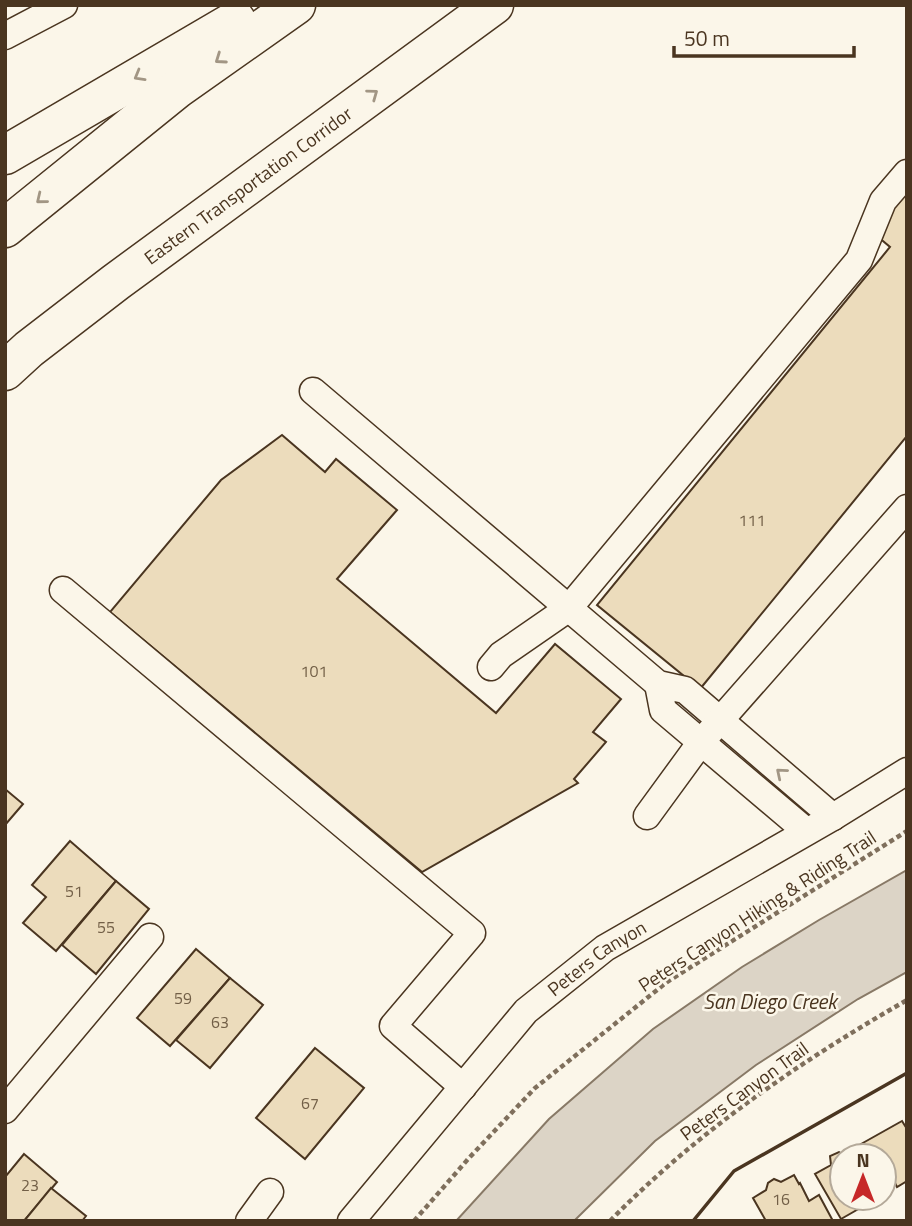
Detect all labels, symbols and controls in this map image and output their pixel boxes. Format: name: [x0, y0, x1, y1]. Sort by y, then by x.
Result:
scale bar: [674, 14, 854, 58]
text: 50 m: [684, 22, 730, 54]
one-way arrow: [215, 51, 228, 63]
one-way arrow: [134, 68, 147, 81]
one-way arrow: [365, 89, 378, 102]
street label: Eastern Transportation Corridor: [137, 98, 358, 271]
one-way arrow: [37, 191, 50, 203]
house number: 111: [739, 508, 765, 532]
house number: 101: [301, 659, 327, 683]
one-way arrow: [776, 768, 788, 781]
street label: Peters Canyon Hiking & Riding Trail: [632, 822, 882, 999]
house number: 51: [65, 879, 83, 903]
street label: Peters Canyon: [541, 912, 651, 1003]
house number: 55: [97, 915, 115, 939]
water label: San Diego Creek: [703, 985, 839, 1017]
house number: 59: [174, 986, 192, 1010]
house number: 63: [211, 1010, 229, 1034]
street label: Peters Canyon Trail: [673, 1034, 814, 1147]
house number: 67: [301, 1091, 319, 1115]
north arrow: [828, 1142, 898, 1212]
text: N: [856, 1145, 870, 1174]
house number: 23: [21, 1173, 39, 1197]
house number: 16: [772, 1187, 790, 1211]

